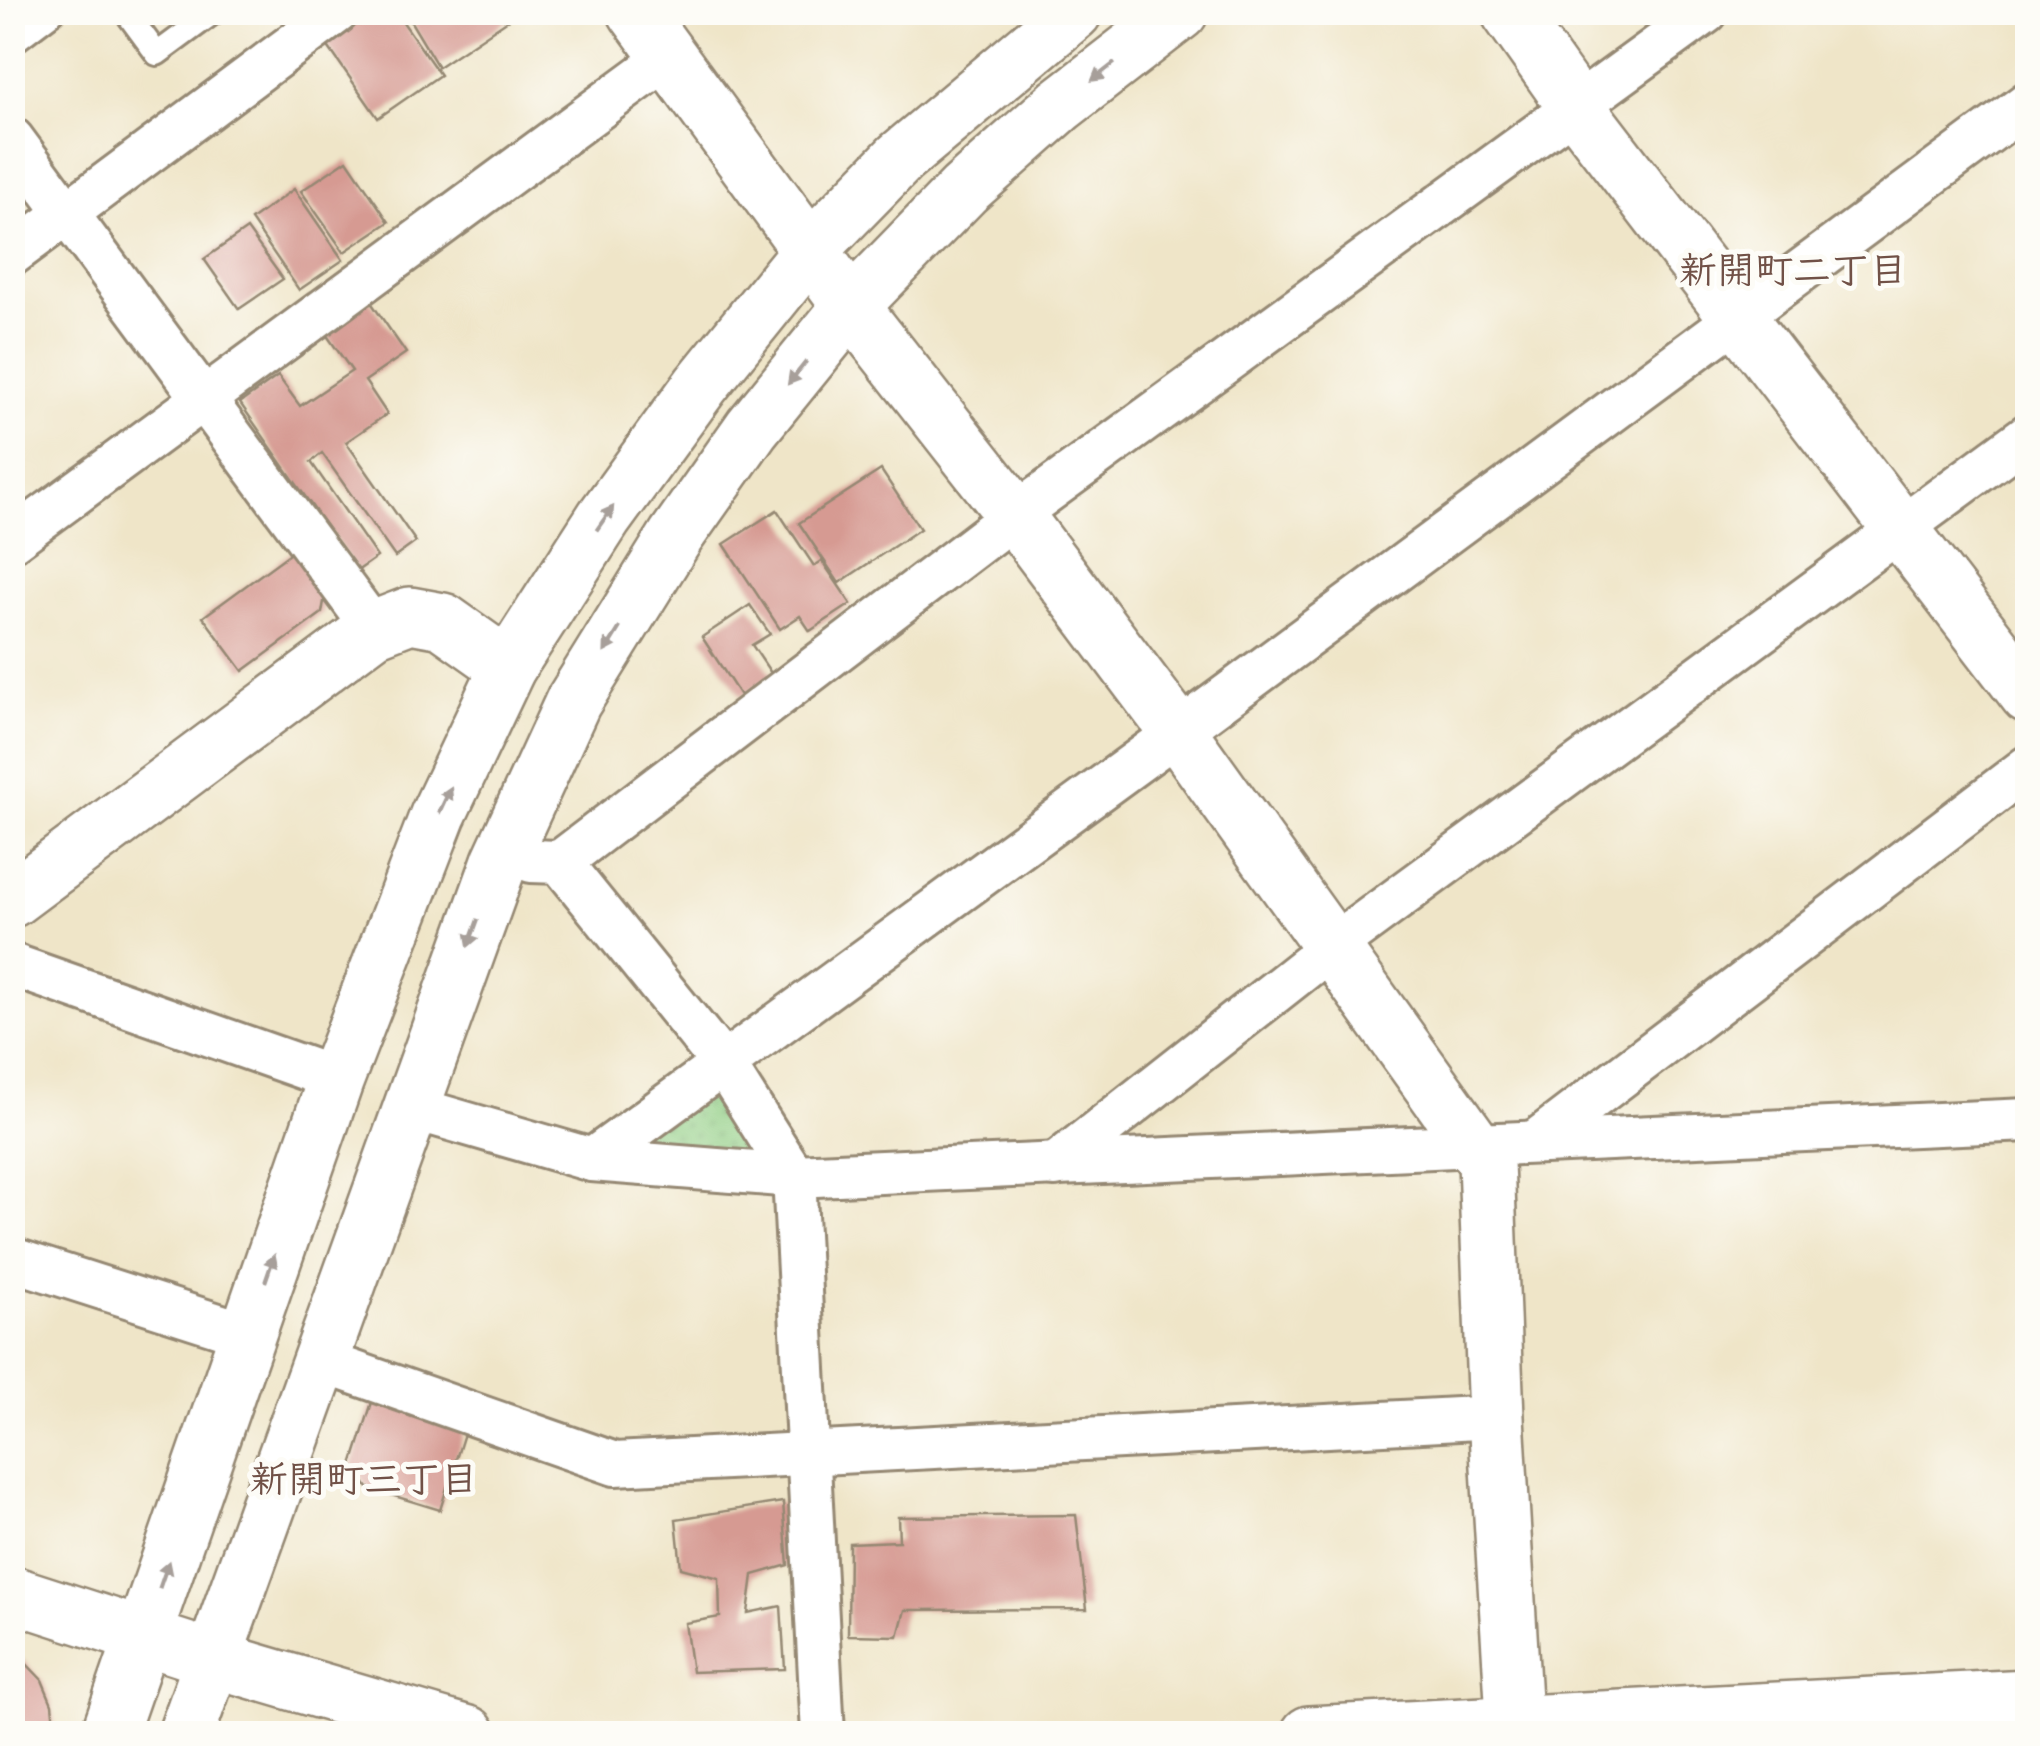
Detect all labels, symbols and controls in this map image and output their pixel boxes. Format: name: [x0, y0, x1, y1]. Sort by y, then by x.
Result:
one-way arrow: [1090, 61, 1115, 82]
district label: 新開町二丁目: [1679, 246, 1907, 298]
one-way arrow: [787, 360, 808, 385]
one-way arrow: [595, 504, 614, 531]
one-way arrow: [604, 626, 621, 654]
one-way arrow: [437, 785, 454, 814]
one-way arrow: [465, 918, 480, 948]
one-way arrow: [263, 1252, 278, 1282]
district label: 新開町三丁目: [250, 1455, 478, 1507]
one-way arrow: [157, 1560, 172, 1590]

